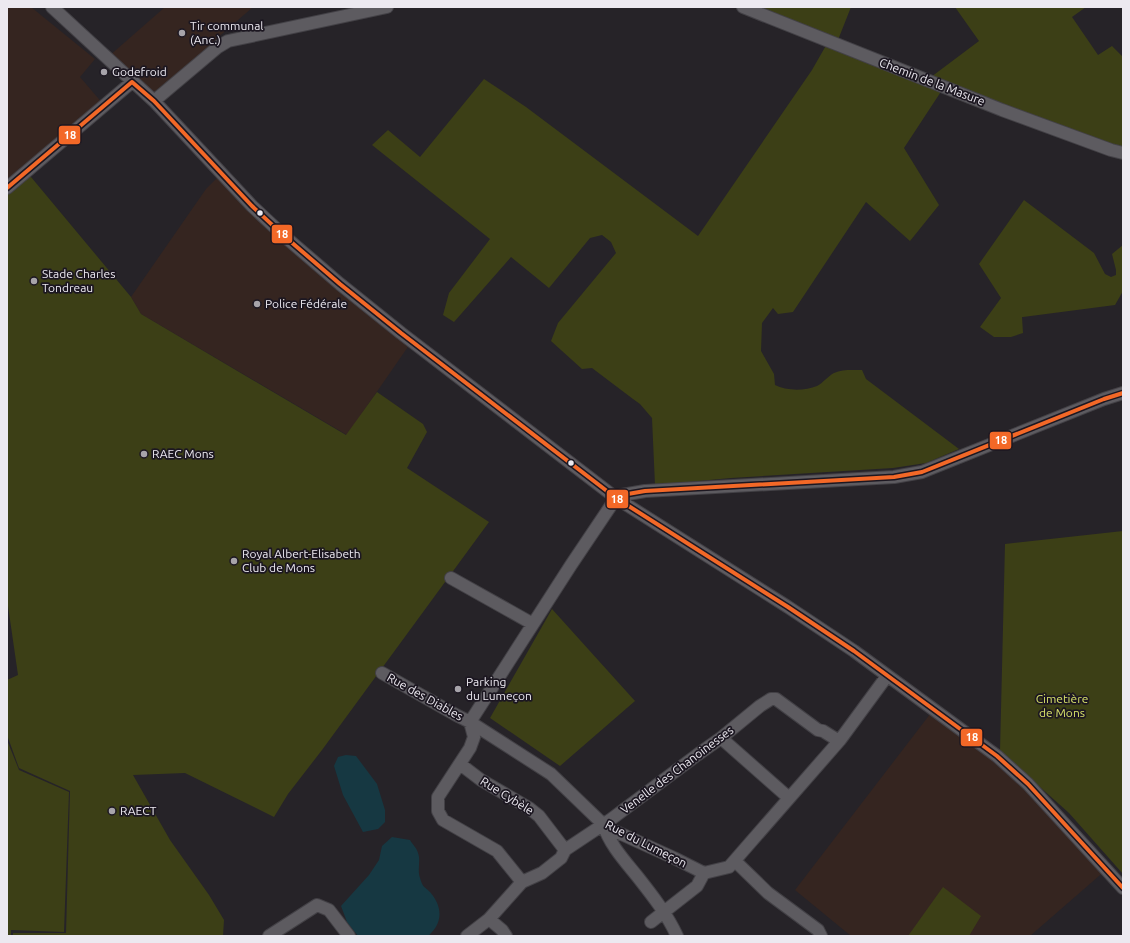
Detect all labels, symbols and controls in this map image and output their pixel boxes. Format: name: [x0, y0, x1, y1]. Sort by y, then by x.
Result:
place label: Tir communal (Anc.): [190, 19, 263, 47]
marker: Tir communal (Anc.): [177, 28, 187, 38]
street label: Chemin de la Masure: [878, 55, 987, 108]
place label: Godefroid: [112, 65, 167, 78]
marker: Godefroid: [99, 67, 109, 77]
line badge: 18: [58, 125, 81, 145]
text: 18: [64, 129, 76, 141]
unlabelled marker: [255, 208, 265, 218]
line badge: 18: [271, 224, 293, 244]
text: 18: [276, 228, 288, 240]
place label: Stade Charles Tondreau: [42, 267, 115, 294]
marker: Stade Charles Tondreau: [29, 276, 39, 286]
place label: Police Fédérale: [265, 297, 347, 310]
marker: Police Fédérale: [252, 299, 262, 309]
line badge: 18: [989, 431, 1012, 450]
text: 18: [995, 434, 1007, 446]
place label: RAEC Mons: [152, 447, 214, 460]
marker: RAEC Mons: [139, 449, 149, 459]
unlabelled marker: [566, 458, 576, 468]
line badge: 18: [606, 489, 629, 509]
text: 18: [611, 493, 623, 505]
place label: Royal Albert-Elisabeth Club de Mons: [242, 547, 361, 574]
marker: Royal Albert-Elisabeth Club de Mons: [229, 556, 239, 566]
street label: Rue des Diables: [385, 670, 466, 723]
place label: Parking du Lumeçon: [466, 675, 532, 702]
marker: Parking du Lumeçon: [453, 684, 463, 694]
park label: Cimetière de Mons: [1036, 692, 1088, 719]
street label: Venelle des Chanoinesses: [618, 723, 735, 816]
line badge: 18: [960, 728, 983, 747]
text: 18: [966, 731, 978, 743]
street label: Rue Cybèle: [478, 774, 536, 817]
place label: RAECT: [120, 804, 157, 817]
marker: RAECT: [107, 806, 117, 816]
street label: Rue du Lumeçon: [603, 817, 689, 870]

